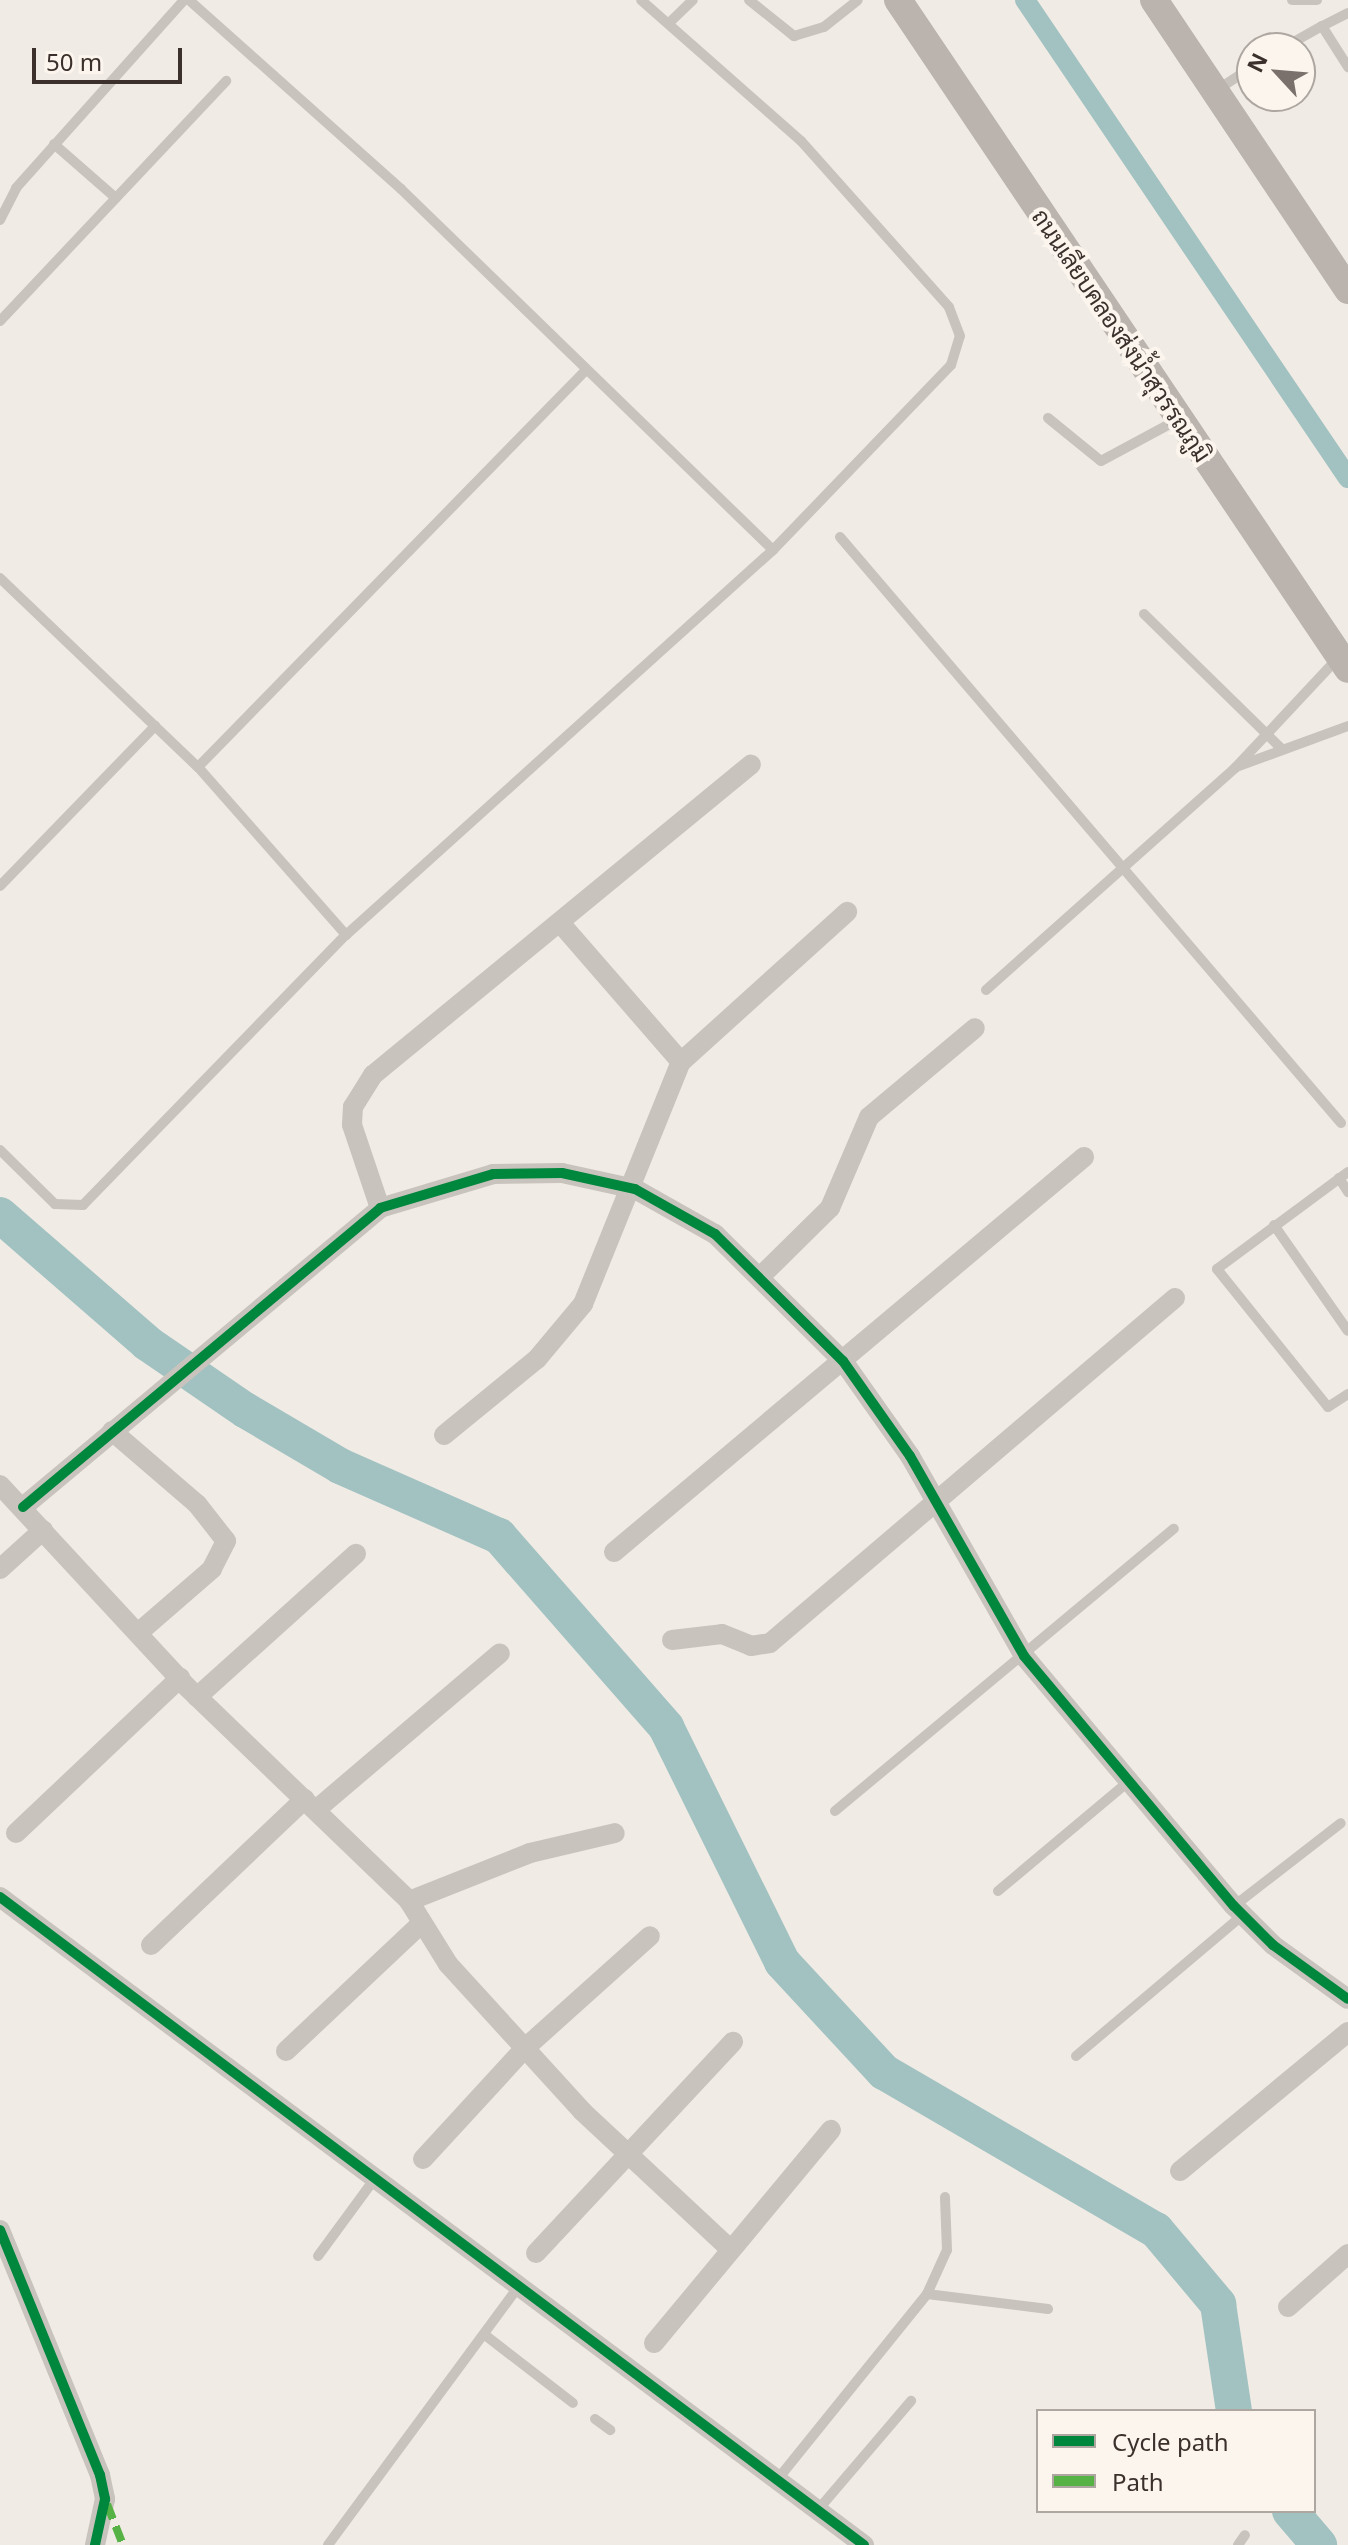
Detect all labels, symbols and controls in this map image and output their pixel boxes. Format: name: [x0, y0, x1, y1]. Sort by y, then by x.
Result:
scale bar: [36, 32, 186, 82]
north arrow: [1236, 32, 1316, 112]
text: 50 m: [46, 45, 102, 78]
text: N: [1239, 48, 1274, 77]
street label: ถนนเลียบคลองส่งน้ำสุวรรณภูมิ: [1026, 203, 1218, 467]
legend: [1036, 2409, 1316, 2513]
text: Cycle path: [1112, 2425, 1229, 2458]
text: Path: [1112, 2465, 1163, 2498]

